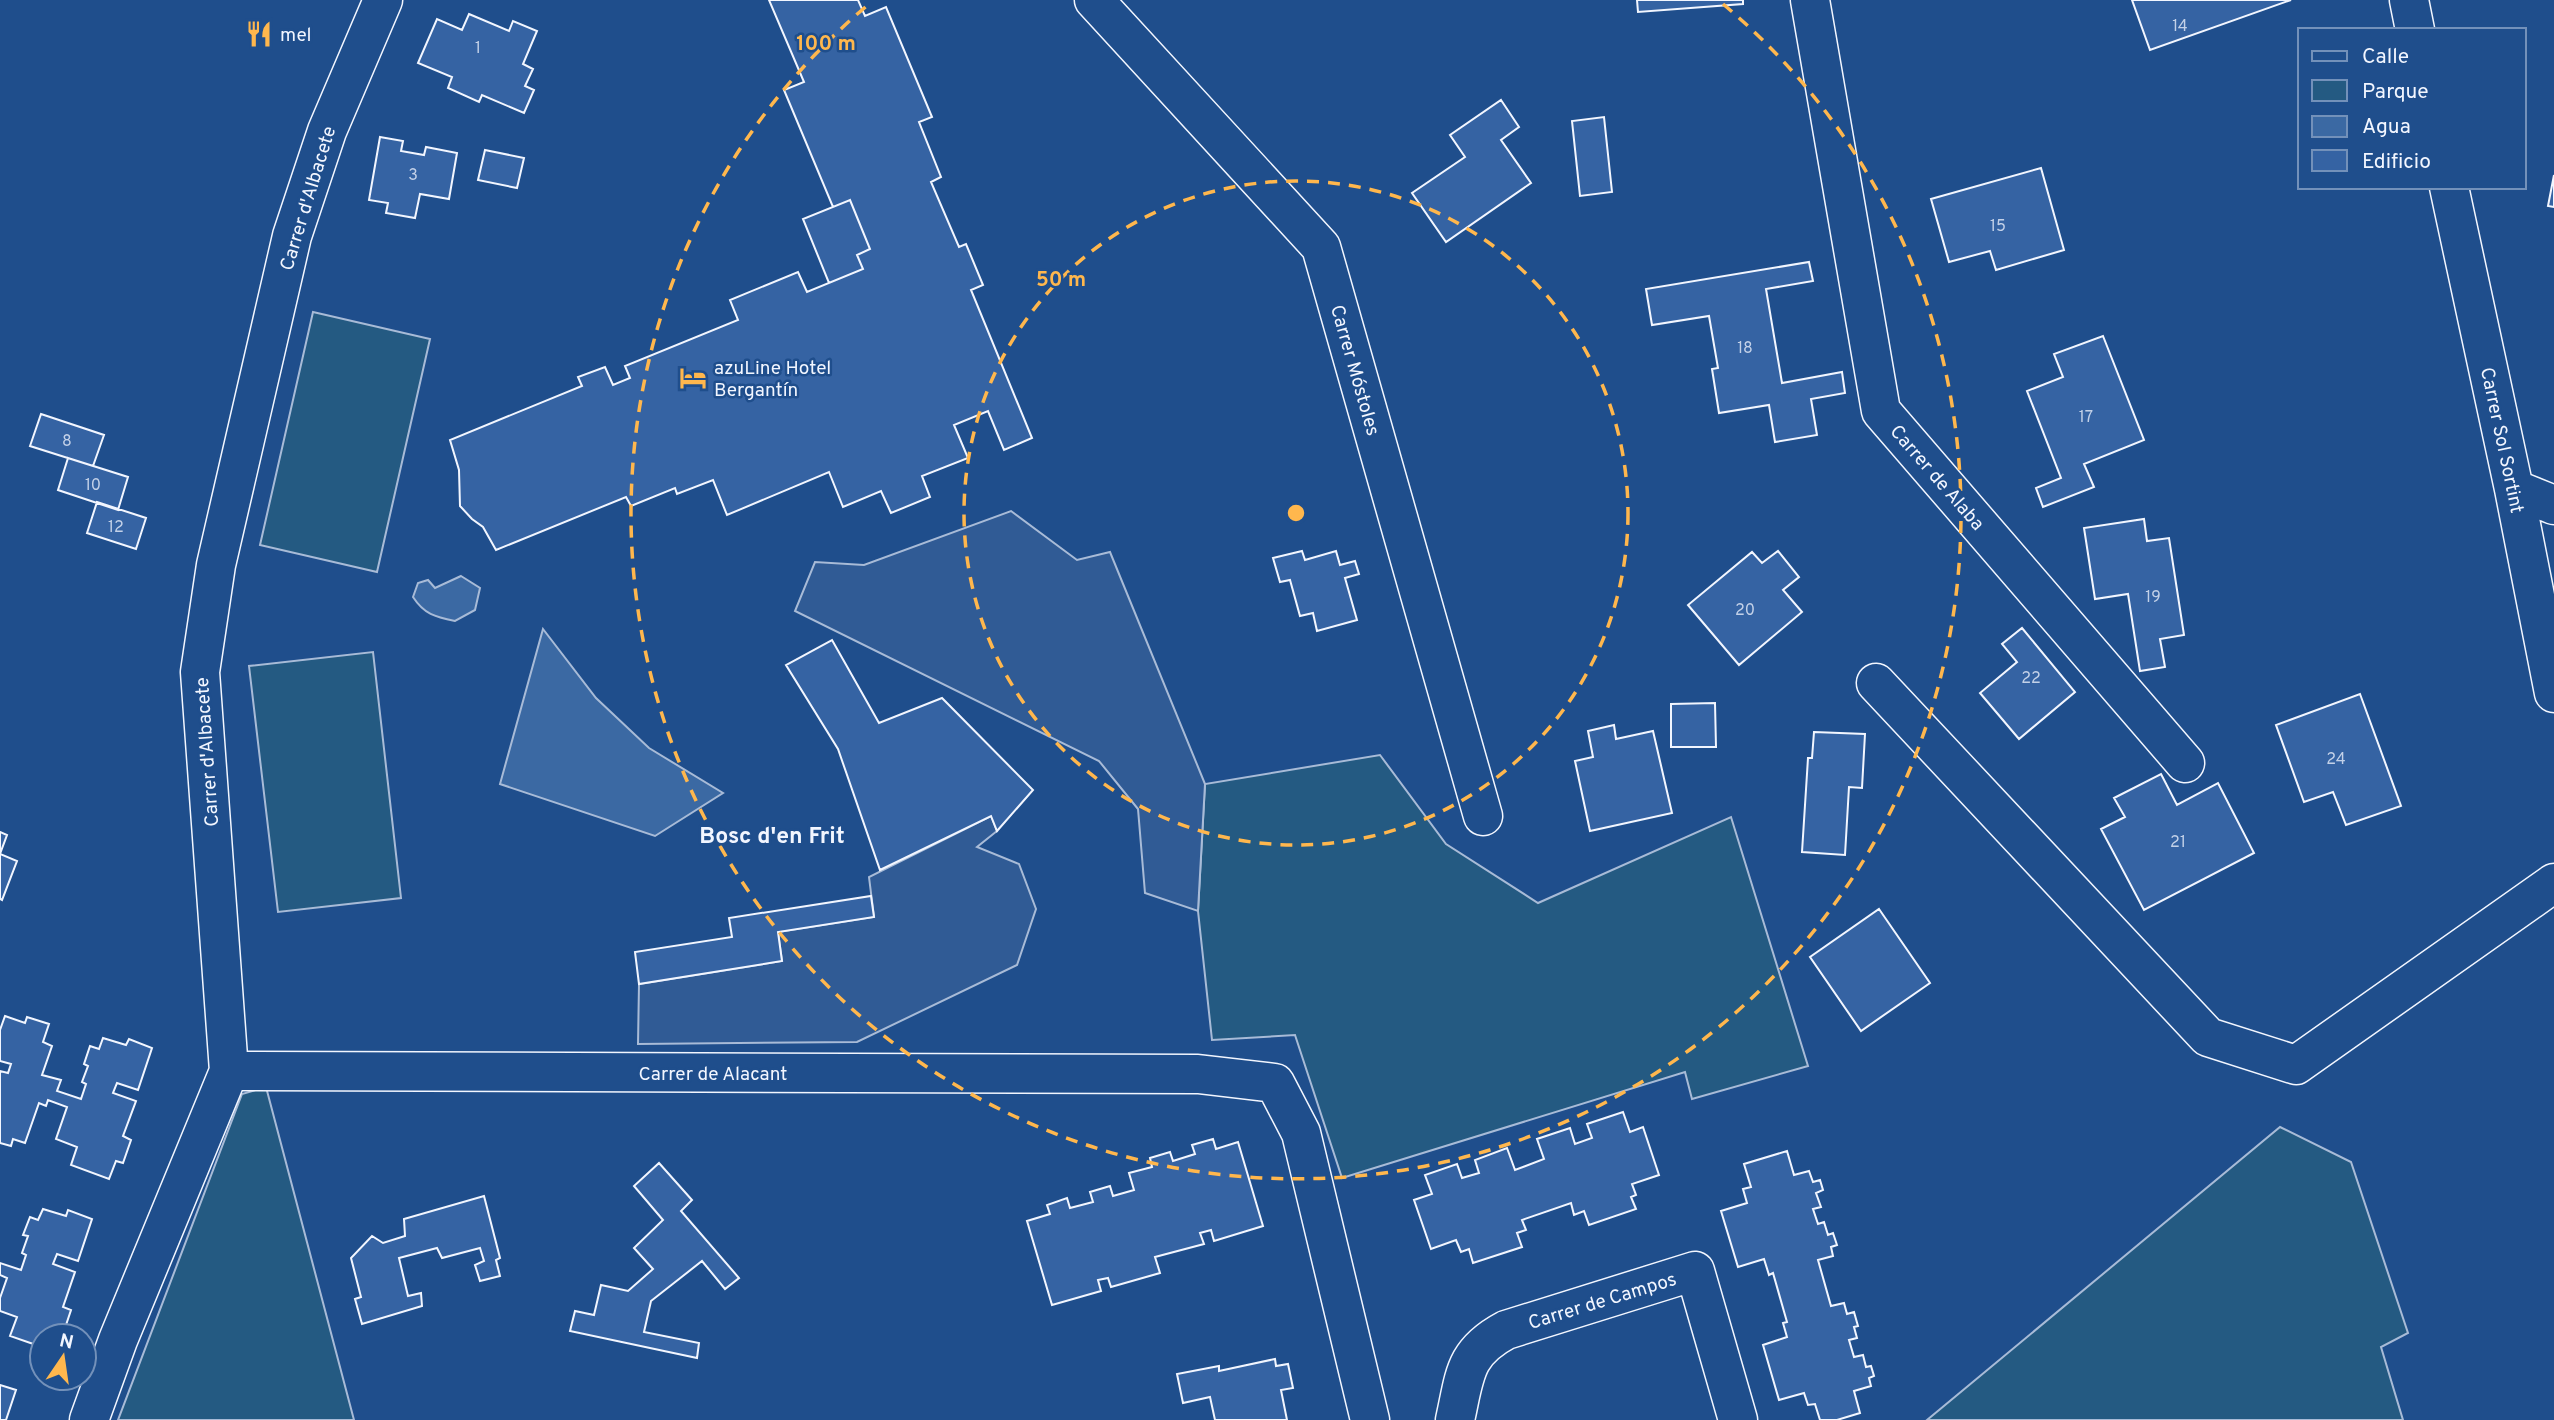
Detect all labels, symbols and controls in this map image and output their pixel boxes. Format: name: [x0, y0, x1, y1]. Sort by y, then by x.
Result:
house number: 14: [2172, 17, 2188, 37]
restaurant icon: mel: [244, 19, 274, 49]
place label: mel: [280, 24, 312, 48]
legend: [2298, 28, 2526, 189]
text: 100 m: [796, 31, 856, 58]
house number: 1: [475, 39, 481, 59]
text: Calle: [2362, 44, 2409, 71]
text: Parque: [2362, 79, 2429, 106]
text: Agua: [2362, 114, 2411, 141]
street label: Carrer d'Albacete: [276, 123, 342, 274]
text: Edificio: [2362, 149, 2431, 176]
house number: 3: [408, 166, 418, 186]
house number: 15: [1990, 217, 2006, 237]
text: 50 m: [1036, 267, 1086, 294]
street label: Carrer Móstoles: [1324, 302, 1384, 439]
house number: 18: [1737, 339, 1753, 359]
place label: azuLine Hotel Bergantín: [714, 357, 831, 403]
hotel icon: azuLine Hotel Bergantín: [678, 363, 708, 393]
street label: Carrer Sol Sortint: [2474, 365, 2528, 516]
house number: 17: [2079, 408, 2093, 428]
street label: Carrer de Alaba: [1884, 420, 1989, 536]
house number: 8: [62, 432, 72, 452]
house number: 10: [85, 476, 101, 496]
centre of rings: [1284, 501, 1308, 525]
house number: 12: [108, 518, 124, 538]
house number: 19: [2145, 588, 2161, 608]
house number: 20: [1735, 601, 1755, 621]
house number: 22: [2021, 669, 2041, 689]
street label: Carrer d'Albacete: [191, 676, 225, 827]
house number: 24: [2326, 750, 2346, 770]
district label: Bosc d'en Frit: [699, 823, 845, 852]
house number: 21: [2170, 833, 2186, 853]
street label: Carrer de Alacant: [639, 1063, 787, 1087]
street label: Carrer de Campos: [1526, 1268, 1680, 1336]
north arrow: [28, 1322, 98, 1392]
text: N: [57, 1329, 76, 1356]

